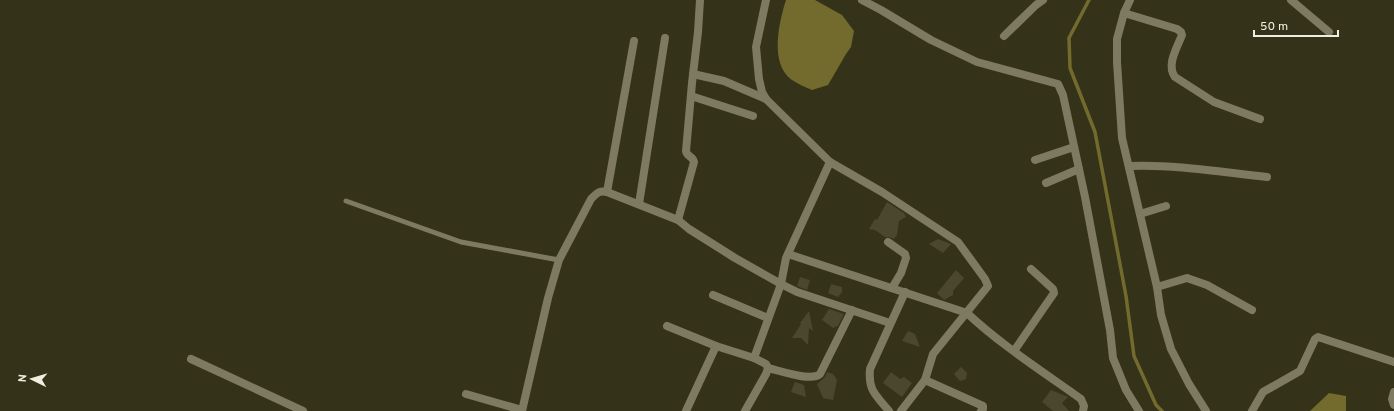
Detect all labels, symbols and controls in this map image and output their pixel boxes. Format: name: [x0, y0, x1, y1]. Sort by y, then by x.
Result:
scale bar: [1254, 12, 1338, 38]
text: 50 m: [1260, 19, 1288, 35]
north arrow: [12, 359, 52, 399]
text: N: [16, 374, 30, 383]

